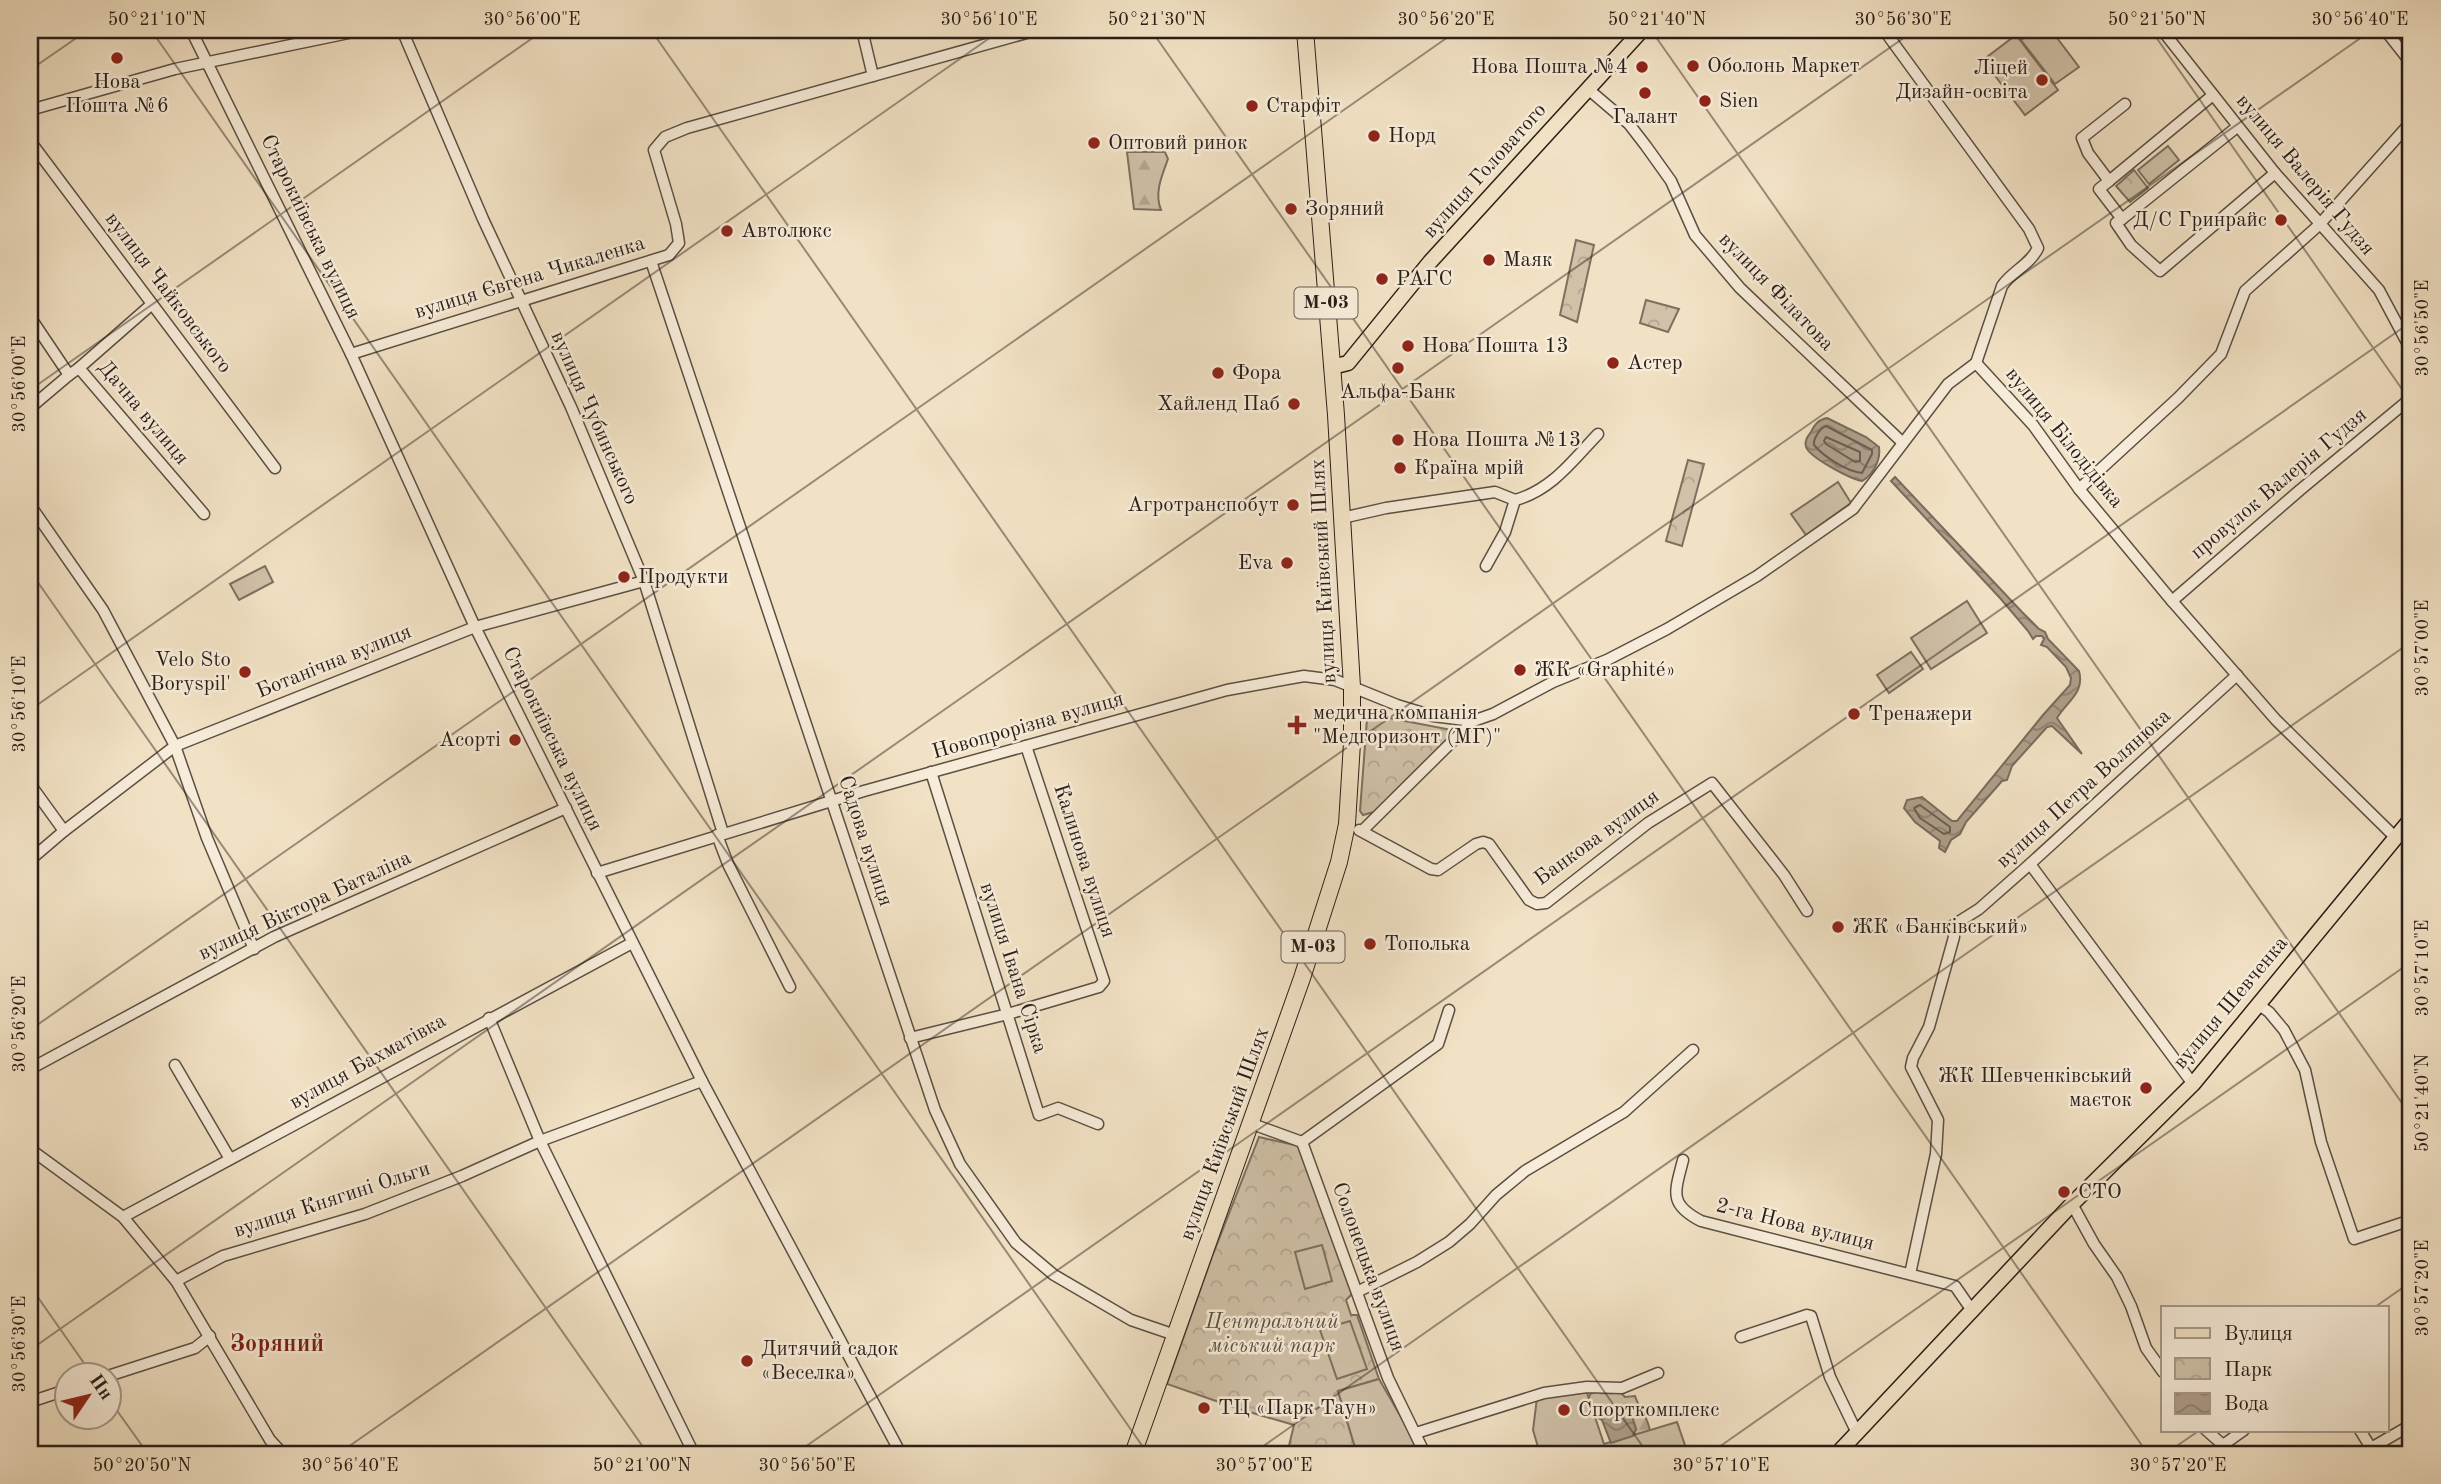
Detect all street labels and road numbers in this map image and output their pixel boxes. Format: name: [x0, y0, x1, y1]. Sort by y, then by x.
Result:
street label: вулиця Валерія Гудзя: [2232, 91, 2378, 260]
street label: вулиця Головатого: [1419, 100, 1551, 242]
street label: Старокиївська вулиця: [256, 131, 364, 323]
street label: вулиця Чайковського: [101, 209, 235, 377]
street label: вулиця Філатова: [1715, 229, 1837, 355]
street label: вулиця Євгена Чикаленка: [412, 233, 648, 323]
road number: М-03: [1294, 288, 1358, 318]
street label: вулиця Чубинського: [546, 328, 642, 508]
street label: Дачна вулиця: [94, 357, 192, 469]
street label: вулиця Білодідівка: [2001, 364, 2127, 512]
street label: провулок Валерія Гудзя: [2187, 404, 2371, 564]
street label: вулиця Київський Шлях: [1308, 458, 1340, 684]
street label: Ботанічна вулиця: [253, 621, 415, 703]
street label: Старокиївська вулиця: [498, 643, 606, 835]
street label: Новопрорізна вулиця: [930, 689, 1126, 763]
street label: вулиця Петра Волянюка: [1993, 705, 2175, 873]
street label: Садова вулиця: [834, 773, 896, 909]
street label: Калинова вулиця: [1049, 782, 1119, 940]
street label: Банкова вулиця: [1531, 786, 1663, 890]
street label: вулиця Віктора Баталіна: [195, 847, 415, 965]
street label: вулиця Івана Сірка: [975, 880, 1051, 1056]
road number: М-03: [1282, 931, 1344, 962]
street label: вулиця Шевченка: [2170, 933, 2292, 1073]
street label: вулиця Бахматівка: [286, 1010, 450, 1114]
street label: вулиця Київський Шлях: [1177, 1025, 1273, 1243]
street label: вулиця Княгині Ольги: [231, 1158, 433, 1242]
street label: Солонецька вулиця: [1328, 1180, 1408, 1354]
street label: 2-га Нова вулиця: [1714, 1195, 1876, 1255]

